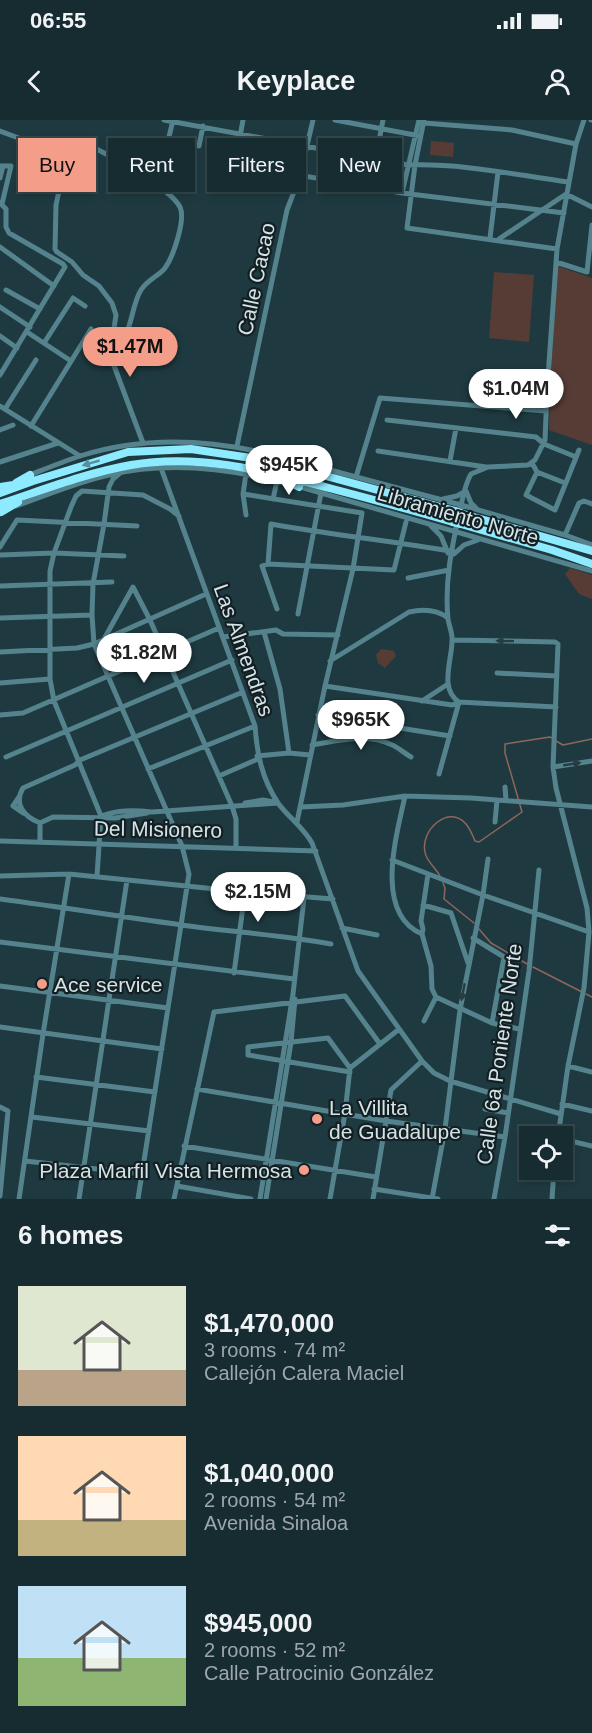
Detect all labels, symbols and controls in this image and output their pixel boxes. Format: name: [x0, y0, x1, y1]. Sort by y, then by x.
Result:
text: 06:55: [30, 8, 86, 33]
icon: back: [18, 65, 51, 98]
icon: person: [541, 65, 574, 98]
text: Keyplace: [237, 66, 355, 96]
chip: Buy: [18, 138, 96, 192]
chip: Rent: [108, 138, 195, 192]
chip: Filters: [207, 138, 306, 192]
chip: New: [318, 138, 402, 192]
street label: Calle Cacao: [233, 221, 279, 337]
pin: $1.47M: [81, 327, 179, 378]
text: $1.47M: [97, 335, 163, 357]
pin: $1.04M: [467, 369, 565, 420]
text: $1.04M: [483, 377, 549, 399]
pin: $945K: [247, 445, 331, 496]
text: $945K: [260, 453, 318, 475]
one-way arrow: [81, 459, 99, 468]
street label: Libramiento Norte: [375, 481, 541, 549]
street label: Las Almendras: [209, 581, 279, 719]
pin: $1.82M: [95, 633, 193, 684]
one-way arrow: [495, 636, 514, 646]
text: $1.82M: [111, 641, 177, 663]
pin: $965K: [319, 700, 403, 751]
text: $965K: [332, 708, 390, 730]
one-way arrow: [563, 759, 582, 768]
street label: Del Misionero: [94, 816, 222, 842]
pin: $2.15M: [209, 872, 307, 923]
text: $2.15M: [225, 880, 291, 902]
street label: Calle 6a Poniente Norte: [472, 942, 526, 1166]
place label: Ace service: [54, 973, 163, 996]
marker: Ace service: [35, 977, 49, 991]
one-way arrow: [459, 982, 468, 1001]
place label: La Villita de Guadalupe: [329, 1096, 461, 1143]
marker: La Villita de Guadalupe: [310, 1112, 324, 1126]
map controls: [519, 1126, 573, 1180]
button: locate: [519, 1126, 573, 1180]
place label: Plaza Marfil Vista Hermosa: [39, 1159, 292, 1182]
marker: Plaza Marfil Vista Hermosa: [297, 1163, 311, 1177]
icon: filters: [541, 1219, 574, 1252]
text: 6 homes: [18, 1220, 124, 1250]
text: $1,470,000: [204, 1308, 334, 1338]
icon: home: [66, 1310, 138, 1382]
text: 3 rooms · 74 m²: [204, 1339, 345, 1361]
text: Callejón Calera Maciel: [204, 1362, 404, 1384]
text: $1,040,000: [204, 1458, 334, 1488]
icon: home: [66, 1460, 138, 1532]
text: 2 rooms · 54 m²: [204, 1489, 345, 1511]
text: Avenida Sinaloa: [204, 1512, 348, 1534]
text: $945,000: [204, 1608, 312, 1638]
icon: home: [66, 1610, 138, 1682]
text: 2 rooms · 52 m²: [204, 1639, 345, 1661]
text: Calle Patrocinio González: [204, 1662, 434, 1684]

